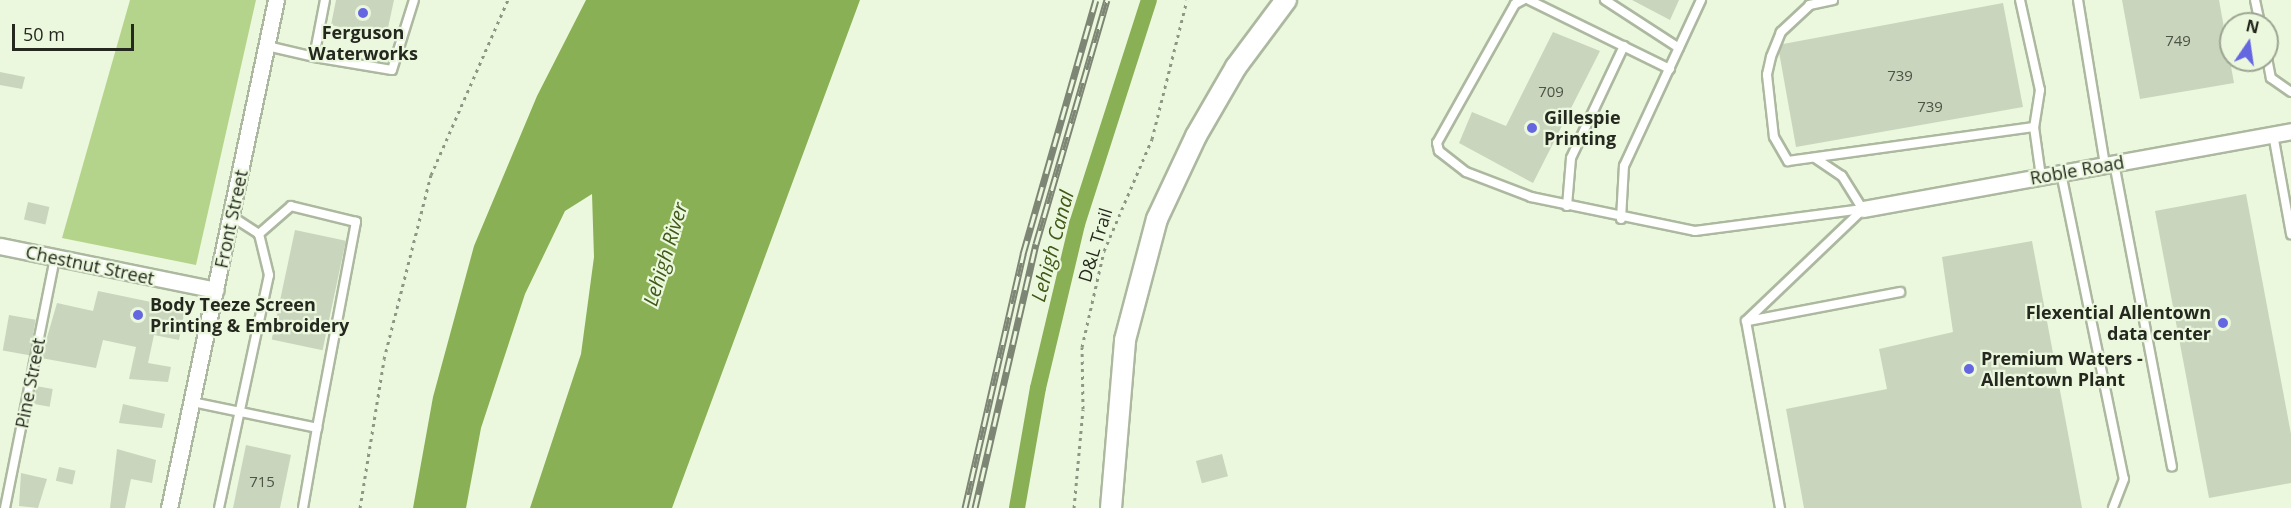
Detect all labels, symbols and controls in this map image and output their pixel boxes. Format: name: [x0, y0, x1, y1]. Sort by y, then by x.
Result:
marker: Ferguson Waterworks: [356, 6, 370, 20]
scale bar: [15, 12, 136, 50]
north arrow: [2219, 12, 2279, 72]
text: N: [2244, 14, 2261, 39]
text: 50 m: [23, 22, 65, 46]
place label: Ferguson Waterworks: [308, 22, 418, 64]
house number: 749: [2165, 32, 2191, 50]
house number: 739: [1887, 67, 1913, 85]
house number: 709: [1538, 83, 1564, 101]
house number: 739: [1917, 98, 1943, 116]
place label: Gillespie Printing: [1544, 107, 1621, 150]
marker: Gillespie Printing: [1525, 121, 1539, 135]
street label: Roble Road: [2028, 151, 2126, 189]
street label: Front Street: [210, 168, 252, 270]
water label: Lehigh Canal: [1026, 188, 1078, 304]
water label: Lehigh River: [638, 199, 692, 309]
street label: D&L Trail: [1073, 205, 1117, 285]
street label: Chestnut Street: [24, 241, 156, 289]
place label: Body Teeze Screen Printing & Embroidery: [150, 294, 349, 336]
place label: Flexential Allentown data center: [2026, 302, 2211, 344]
marker: Body Teeze Screen Printing & Embroidery: [131, 308, 145, 322]
marker: Flexential Allentown data center: [2216, 316, 2230, 330]
street label: Pine Street: [11, 336, 49, 430]
place label: Premium Waters - Allentown Plant: [1981, 348, 2143, 391]
marker: Premium Waters - Allentown Plant: [1962, 362, 1976, 376]
house number: 715: [249, 473, 275, 491]

